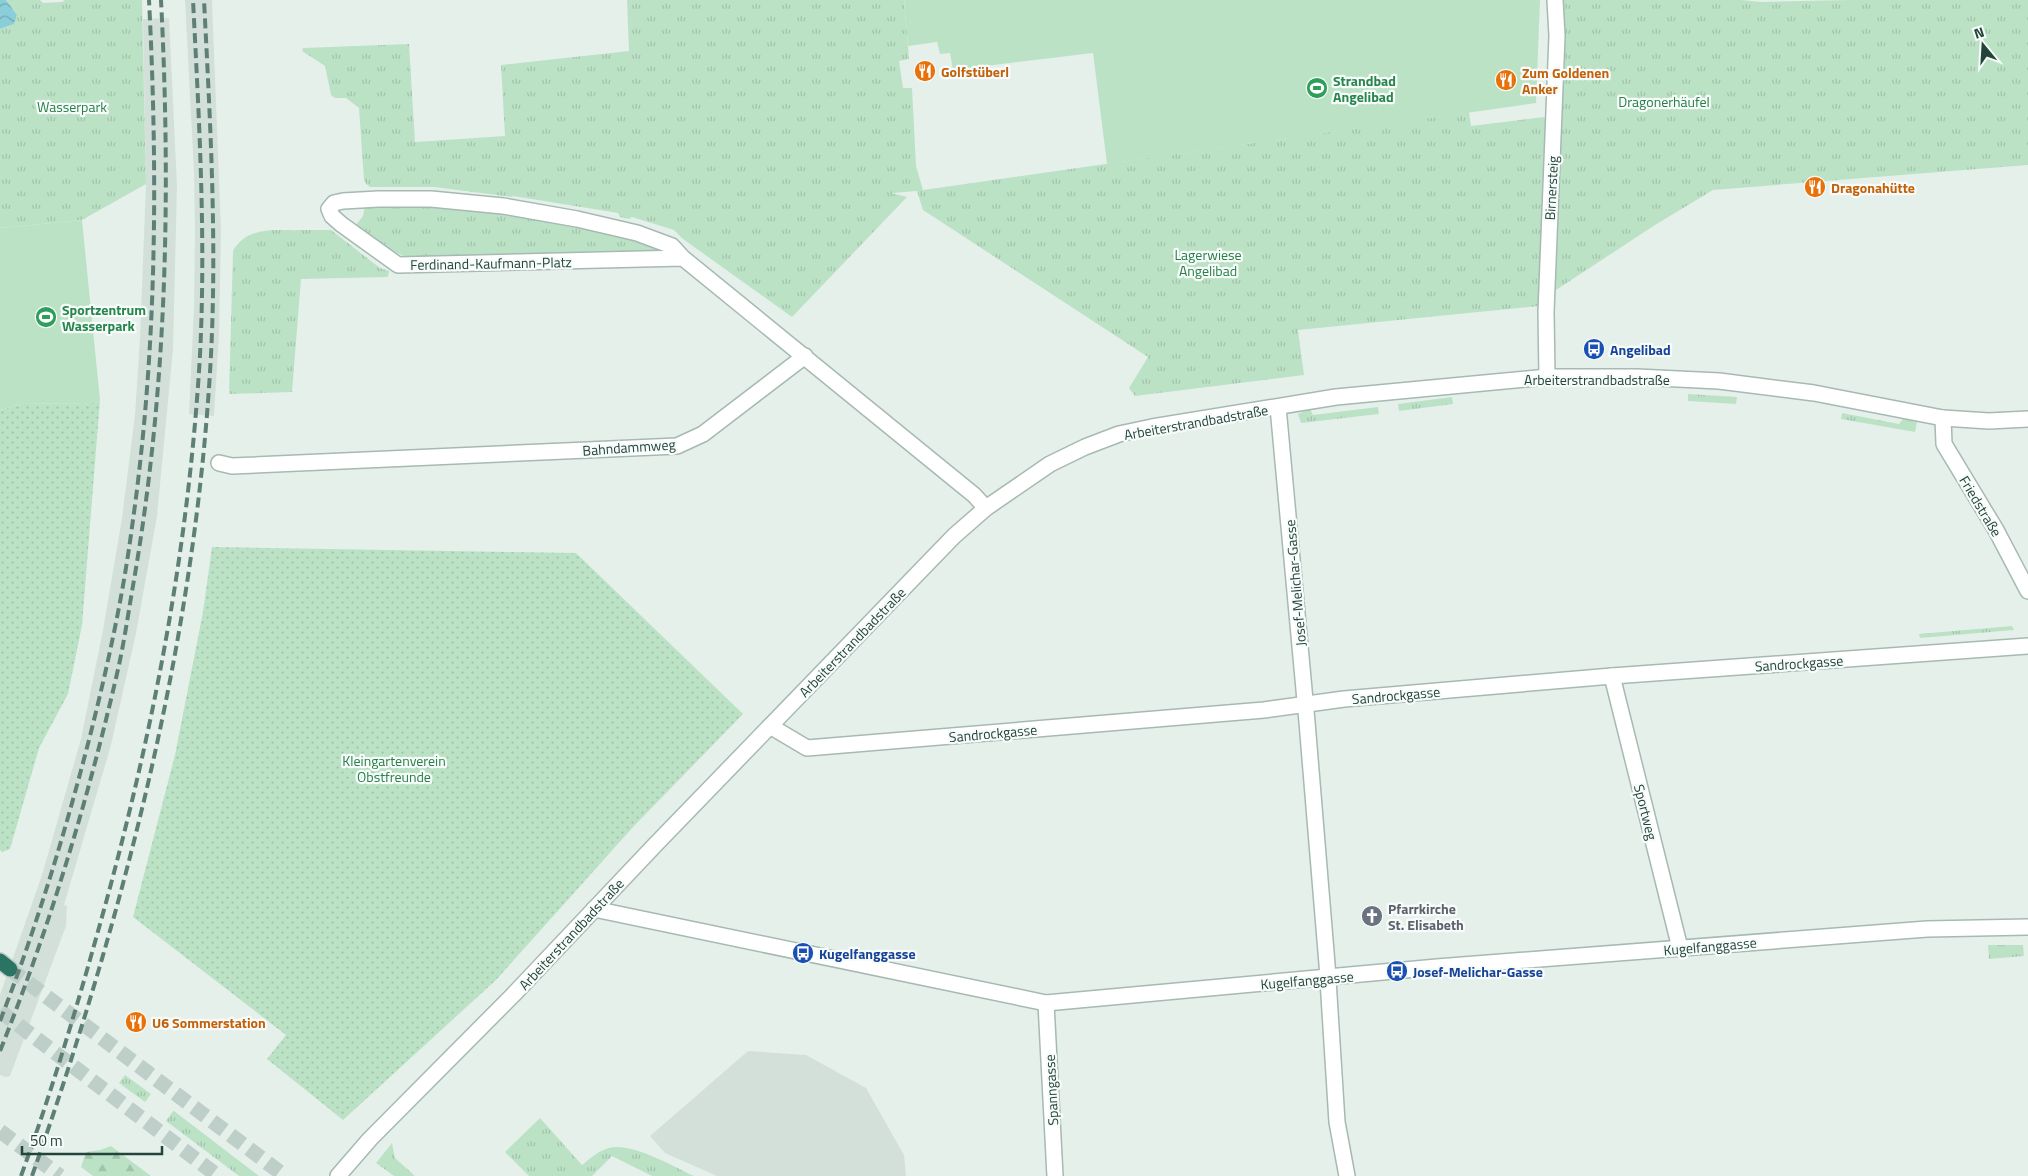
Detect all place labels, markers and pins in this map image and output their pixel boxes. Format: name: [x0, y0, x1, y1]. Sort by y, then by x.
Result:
restaurant icon: Golfstüberl: [913, 59, 937, 83]
place label: Golfstüberl: [941, 61, 1009, 82]
place label: Zum Goldenen Anker: [1522, 62, 1609, 99]
restaurant icon: Zum Goldenen Anker: [1494, 68, 1518, 92]
place label: Strandbad Angelibad: [1333, 70, 1396, 107]
sports icon: Strandbad Angelibad: [1305, 76, 1329, 100]
restaurant icon: Dragonahütte: [1803, 175, 1827, 199]
place label: Dragonahütte: [1831, 177, 1915, 198]
place label: Sportzentrum Wasserpark: [62, 299, 146, 336]
sports icon: Sportzentrum Wasserpark: [34, 305, 58, 329]
bus stop icon: Angelibad: [1582, 337, 1606, 361]
place label: Angelibad: [1610, 339, 1671, 360]
place label: Pfarrkirche St. Elisabeth: [1388, 898, 1464, 935]
church icon: Pfarrkirche St. Elisabeth: [1360, 904, 1384, 928]
bus stop icon: Kugelfanggasse: [791, 941, 815, 965]
place label: Kugelfanggasse: [819, 943, 916, 964]
bus stop icon: Josef-Melichar-Gasse: [1385, 959, 1409, 983]
place label: Josef-Melichar-Gasse: [1413, 961, 1543, 982]
restaurant icon: U6 Sommerstation: [124, 1010, 148, 1034]
place label: U6 Sommerstation: [152, 1012, 266, 1033]

